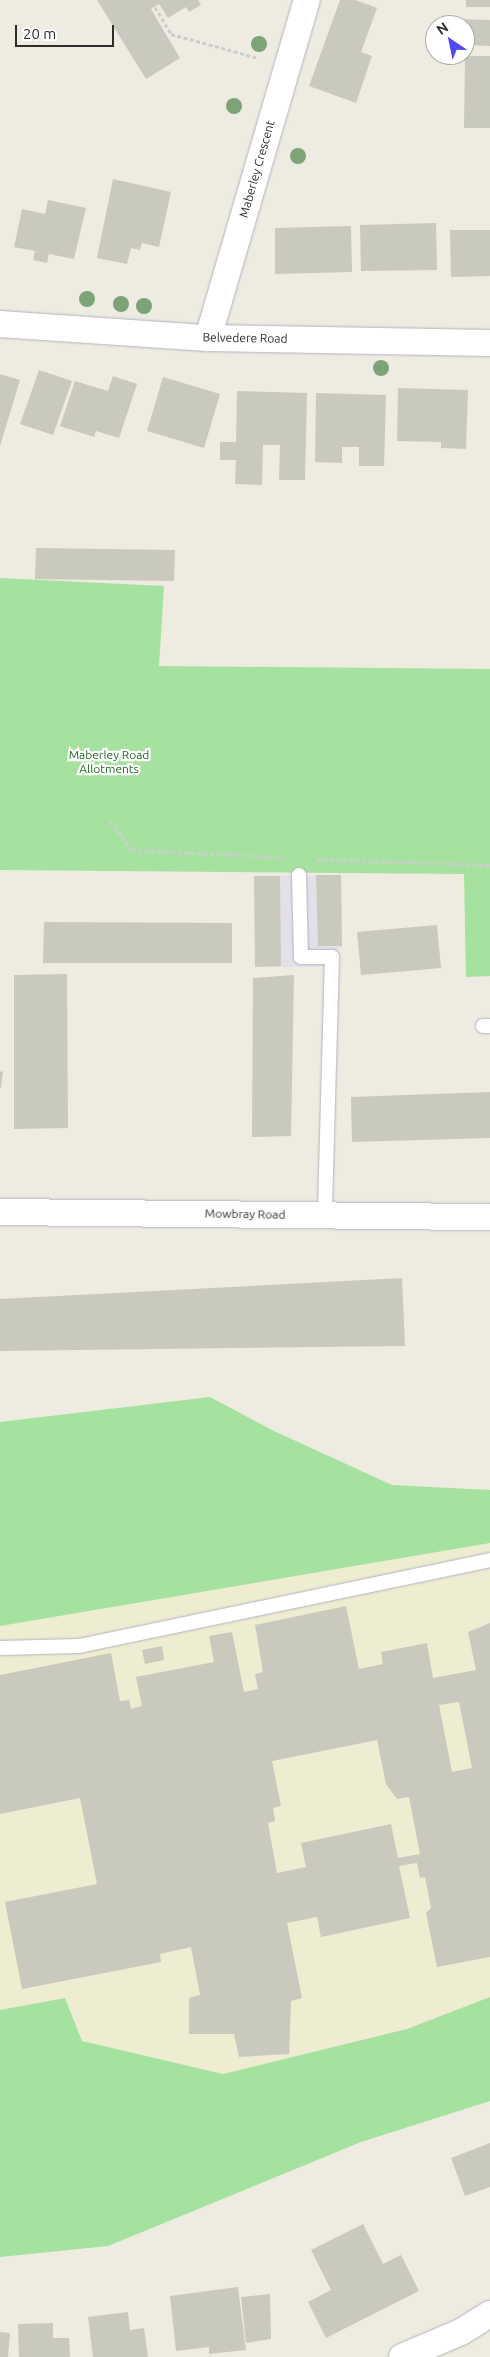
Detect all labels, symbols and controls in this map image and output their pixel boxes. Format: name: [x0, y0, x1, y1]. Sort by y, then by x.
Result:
scale bar: [18, 15, 116, 47]
north arrow: [425, 15, 475, 65]
text: N: [433, 19, 451, 38]
text: 20 m: [23, 25, 56, 42]
street label: Maberley Crescent: [236, 119, 278, 219]
street label: Belvedere Road: [202, 330, 288, 346]
park label: Maberley Road Allotments: [69, 748, 149, 776]
street label: Mowbray Road: [205, 1206, 285, 1222]

